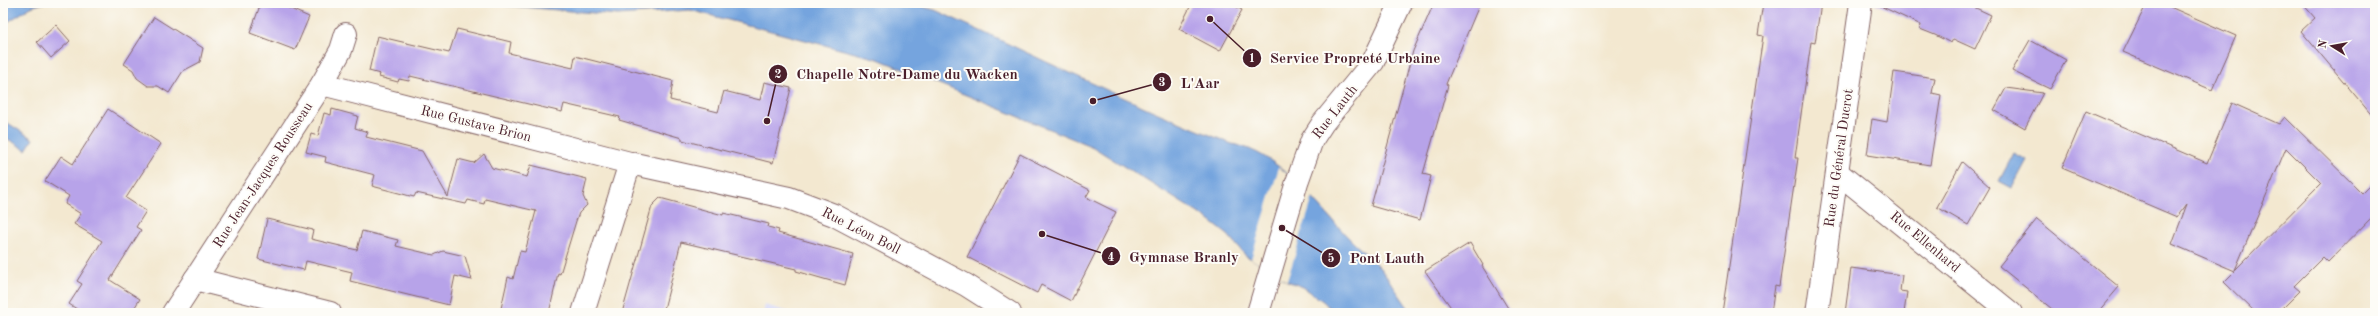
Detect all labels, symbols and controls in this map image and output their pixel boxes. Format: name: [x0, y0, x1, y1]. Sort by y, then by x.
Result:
north arrow: [2312, 26, 2352, 66]
text: N: [2317, 39, 2330, 50]
callout: Service Propreté Urbaine: [1242, 44, 1448, 71]
text: Service Propreté Urbaine: [1270, 52, 1440, 67]
text: 1: [1249, 53, 1255, 65]
callout: Chapelle Notre-Dame du Wacken: [768, 60, 1025, 87]
text: Chapelle Notre-Dame du Wacken: [796, 68, 1018, 83]
text: 2: [775, 69, 782, 81]
callout: L'Aar: [1152, 69, 1227, 96]
text: 3: [1159, 77, 1166, 89]
text: L'Aar: [1180, 77, 1220, 92]
street label: Rue Lauth: [1310, 82, 1360, 142]
street label: Rue du Général Ducrot: [1822, 88, 1856, 228]
street label: Rue Jean-Jacques Rousseau: [211, 99, 316, 250]
street label: Rue Gustave Brion: [419, 103, 533, 145]
street label: Rue Léon Boll: [819, 205, 903, 257]
street label: Rue Ellenhard: [1887, 209, 1963, 275]
callout: Gymnase Branly: [1101, 243, 1247, 270]
callout: Pont Lauth: [1321, 244, 1432, 271]
text: Gymnase Branly: [1129, 251, 1239, 266]
text: 4: [1108, 252, 1115, 264]
text: 5: [1328, 252, 1335, 265]
text: Pont Lauth: [1349, 252, 1425, 267]

